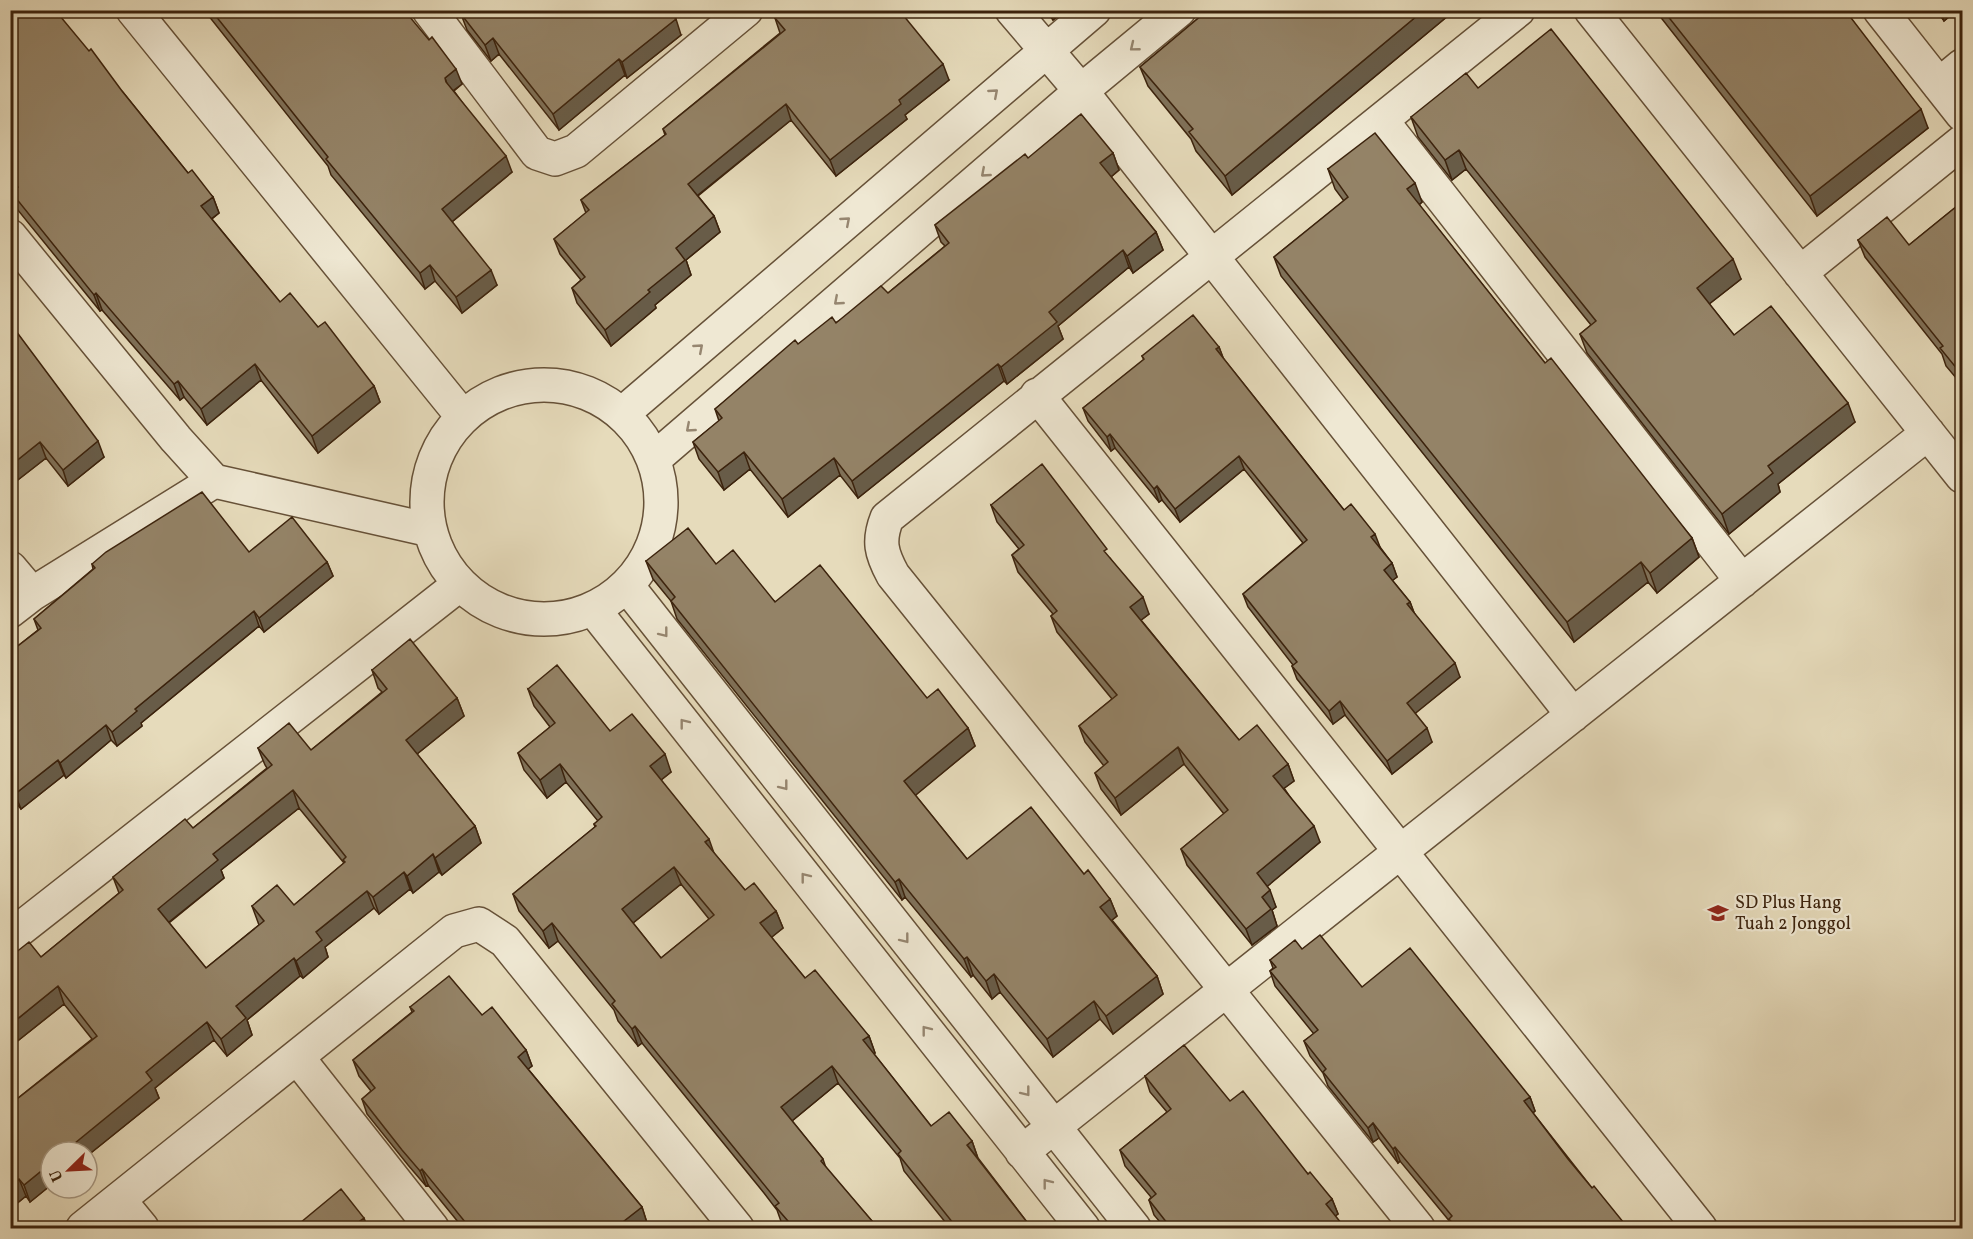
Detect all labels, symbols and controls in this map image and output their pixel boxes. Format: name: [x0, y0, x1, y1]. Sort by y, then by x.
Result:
one-way arrow: [1130, 40, 1141, 51]
one-way arrow: [987, 90, 998, 101]
one-way arrow: [981, 166, 992, 177]
one-way arrow: [839, 217, 850, 228]
one-way arrow: [834, 294, 845, 305]
one-way arrow: [692, 344, 703, 355]
one-way arrow: [686, 421, 697, 432]
one-way arrow: [656, 626, 667, 637]
one-way arrow: [681, 719, 692, 730]
one-way arrow: [777, 779, 788, 790]
one-way arrow: [802, 872, 813, 883]
place label: SD Plus Hang Tuah 2 Jonggol: [1735, 891, 1851, 937]
school or university icon: SD Plus Hang Tuah 2 Jonggol: [1706, 901, 1730, 925]
one-way arrow: [898, 932, 909, 943]
one-way arrow: [922, 1025, 933, 1036]
one-way arrow: [1018, 1085, 1029, 1096]
north arrow: [39, 1140, 99, 1200]
text: U: [45, 1166, 69, 1185]
one-way arrow: [1043, 1178, 1054, 1189]

